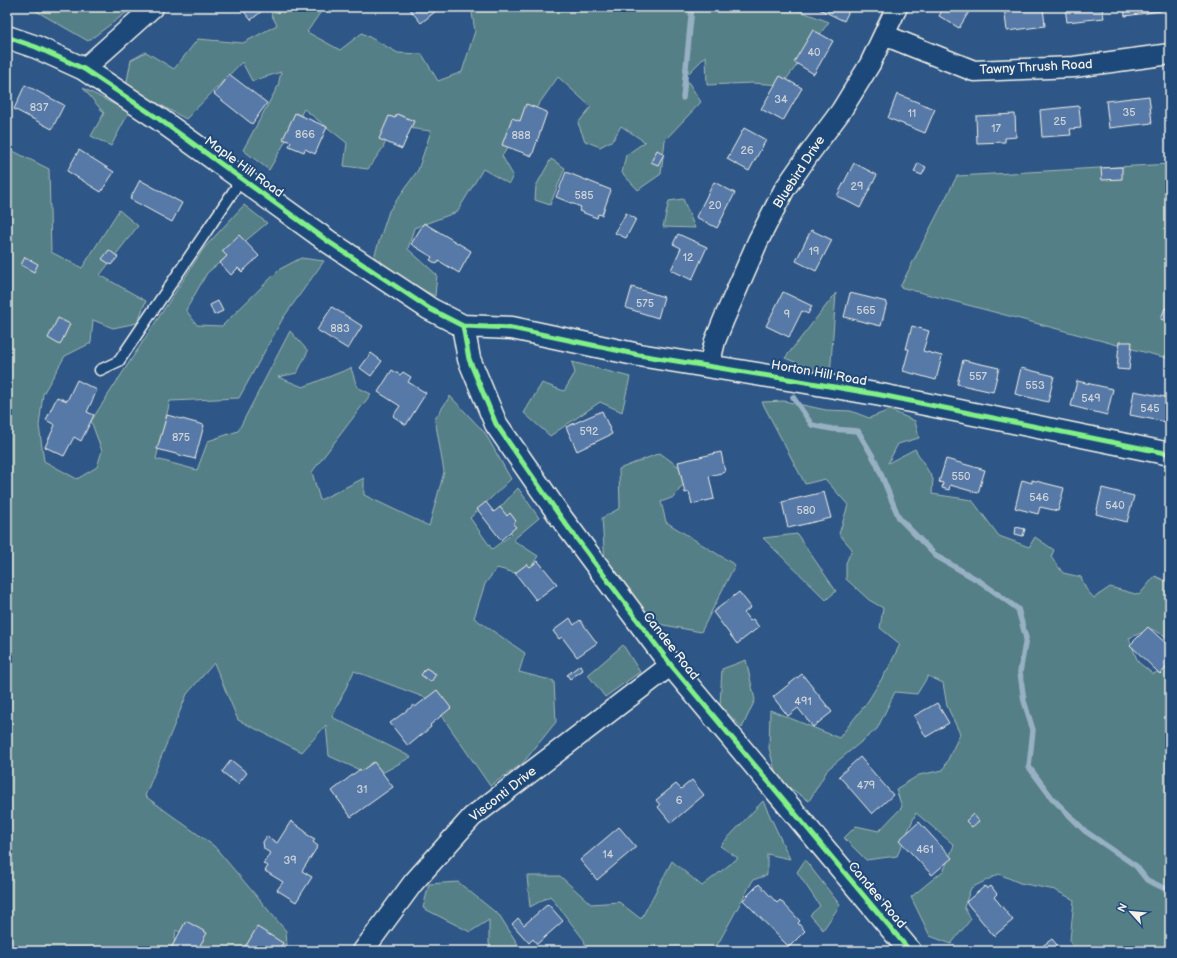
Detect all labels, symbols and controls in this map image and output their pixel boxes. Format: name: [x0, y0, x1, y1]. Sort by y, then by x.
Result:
house number: 40: [807, 46, 821, 59]
street label: Tawny Thrush Road: [979, 56, 1093, 78]
house number: 34: [774, 93, 788, 106]
house number: 837: [30, 101, 49, 114]
house number: 35: [1122, 106, 1136, 119]
house number: 11: [908, 107, 916, 120]
house number: 25: [1054, 115, 1066, 128]
house number: 17: [991, 122, 1001, 135]
house number: 866: [295, 128, 315, 141]
house number: 888: [511, 129, 531, 142]
street label: Maple Hill Road: [202, 133, 286, 201]
street label: Bluebird Drive: [770, 133, 828, 211]
house number: 26: [740, 144, 754, 157]
house number: 29: [851, 180, 863, 193]
house number: 585: [574, 189, 594, 202]
house number: 20: [709, 199, 722, 212]
house number: 19: [809, 245, 819, 258]
house number: 12: [683, 251, 694, 264]
house number: 575: [636, 297, 654, 310]
house number: 565: [856, 304, 876, 317]
house number: 9: [784, 308, 790, 321]
house number: 883: [330, 322, 350, 335]
street label: Horton Hill Road: [770, 357, 868, 389]
house number: 557: [969, 370, 988, 383]
house number: 553: [1025, 379, 1045, 392]
house number: 549: [1081, 392, 1101, 405]
house number: 545: [1140, 402, 1160, 415]
house number: 592: [579, 425, 599, 438]
house number: 875: [172, 431, 190, 444]
house number: 550: [951, 470, 971, 483]
house number: 546: [1029, 491, 1049, 504]
house number: 540: [1105, 499, 1125, 512]
house number: 580: [796, 504, 816, 517]
street label: Candee Road: [640, 609, 702, 683]
house number: 491: [794, 695, 812, 708]
street label: Visconti Drive: [466, 763, 540, 825]
house number: 479: [857, 779, 875, 792]
house number: 31: [356, 783, 368, 796]
house number: 6: [676, 794, 683, 807]
house number: 461: [916, 843, 934, 856]
house number: 14: [603, 848, 614, 861]
house number: 39: [283, 854, 297, 867]
street label: Candee Road: [845, 859, 909, 931]
north arrow: [1111, 892, 1151, 932]
text: N: [1115, 901, 1130, 914]

